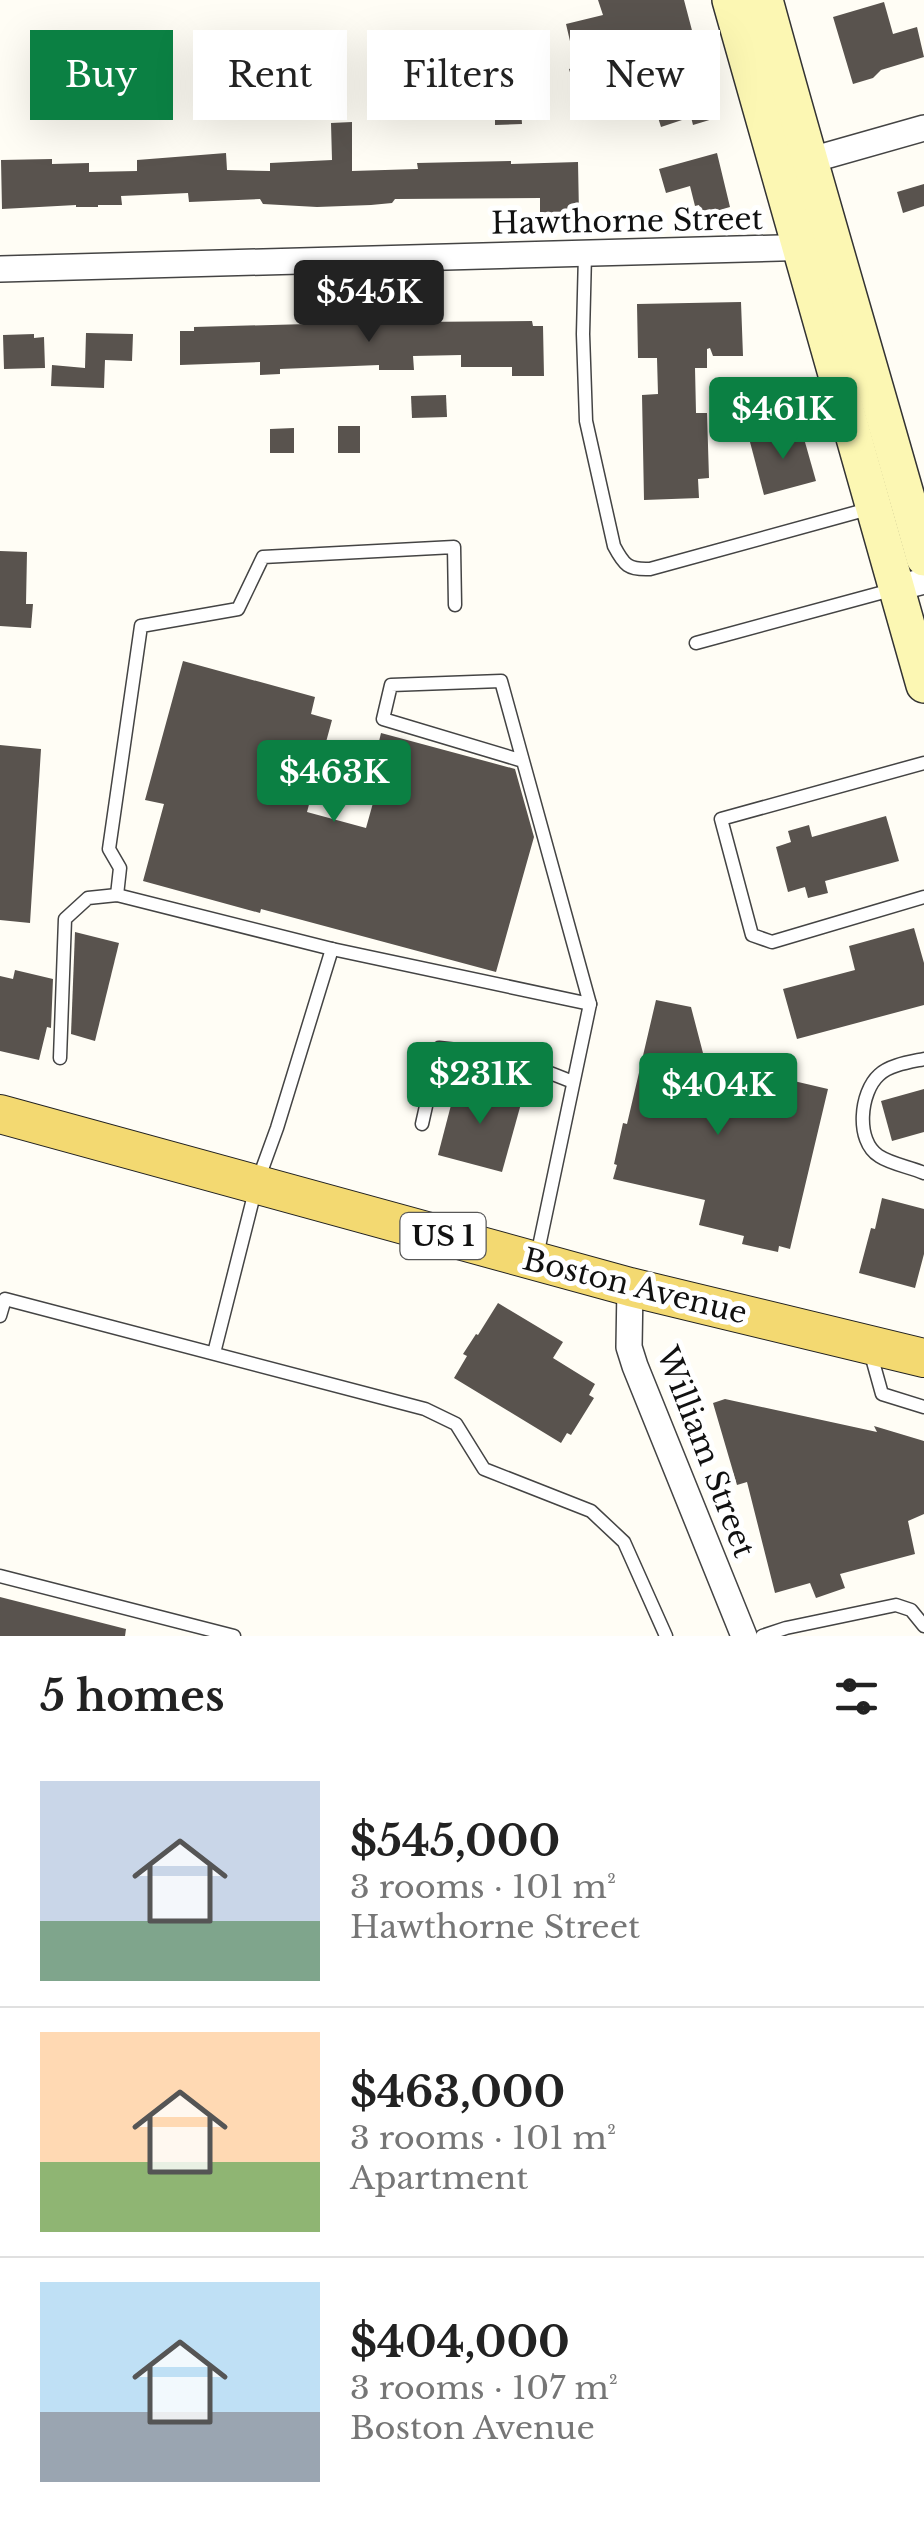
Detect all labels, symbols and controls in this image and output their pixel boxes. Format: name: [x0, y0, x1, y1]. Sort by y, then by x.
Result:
chip: Buy: [30, 30, 173, 120]
chip: Rent: [193, 30, 347, 120]
chip: Filters: [367, 30, 550, 120]
chip: New: [570, 30, 720, 120]
street label: Hawthorne Street: [491, 200, 764, 242]
pin: $545K: [299, 260, 439, 345]
text: $545K: [316, 272, 422, 312]
pin: $461K: [713, 377, 853, 462]
text: $461K: [731, 389, 835, 429]
pin: $463K: [264, 740, 404, 825]
text: $463K: [279, 752, 389, 792]
pin: $231K: [410, 1042, 550, 1127]
pin: $404K: [648, 1053, 788, 1138]
text: $231K: [429, 1054, 531, 1094]
text: $404K: [661, 1065, 775, 1105]
road number: US 1: [400, 1213, 486, 1259]
street label: Boston Avenue: [519, 1240, 751, 1332]
street label: William Street: [648, 1340, 763, 1563]
icon: filters: [829, 1669, 884, 1724]
text: 5 homes: [40, 1670, 224, 1722]
text: $545,000: [350, 1815, 560, 1867]
icon: home: [120, 1821, 240, 1941]
text: 3 rooms · 101 m²: [350, 1867, 616, 1907]
text: Hawthorne Street: [350, 1907, 640, 1947]
text: $463,000: [350, 2066, 565, 2118]
icon: home: [120, 2072, 240, 2192]
text: 3 rooms · 101 m²: [350, 2118, 616, 2158]
text: Apartment: [350, 2158, 528, 2198]
text: $404,000: [350, 2316, 570, 2368]
icon: home: [120, 2322, 240, 2442]
text: 3 rooms · 107 m²: [350, 2368, 618, 2408]
text: Boston Avenue: [350, 2408, 595, 2448]

